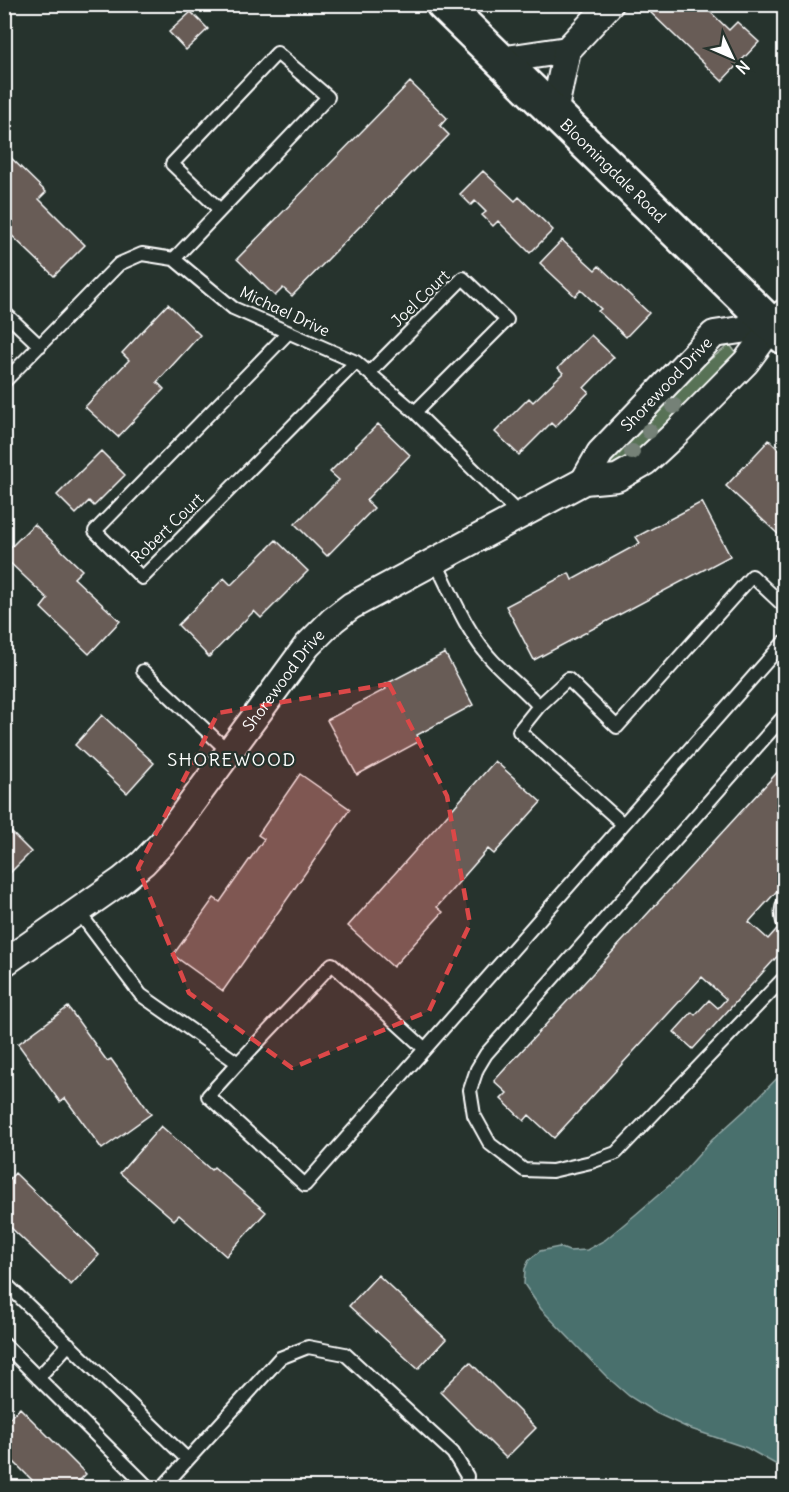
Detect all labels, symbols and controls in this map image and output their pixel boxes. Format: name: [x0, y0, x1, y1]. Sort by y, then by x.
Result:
north arrow: [702, 27, 762, 87]
text: N: [732, 56, 754, 78]
street label: Bloomingdale Road: [556, 114, 670, 226]
street label: Joel Court: [387, 265, 454, 331]
street label: Michael Drive: [237, 281, 333, 341]
street label: Shorewood Drive: [616, 332, 716, 435]
street label: Robert Court: [127, 488, 208, 567]
street label: Shorewood Drive: [238, 625, 328, 735]
district label: SHOREWOOD: [167, 748, 297, 771]

